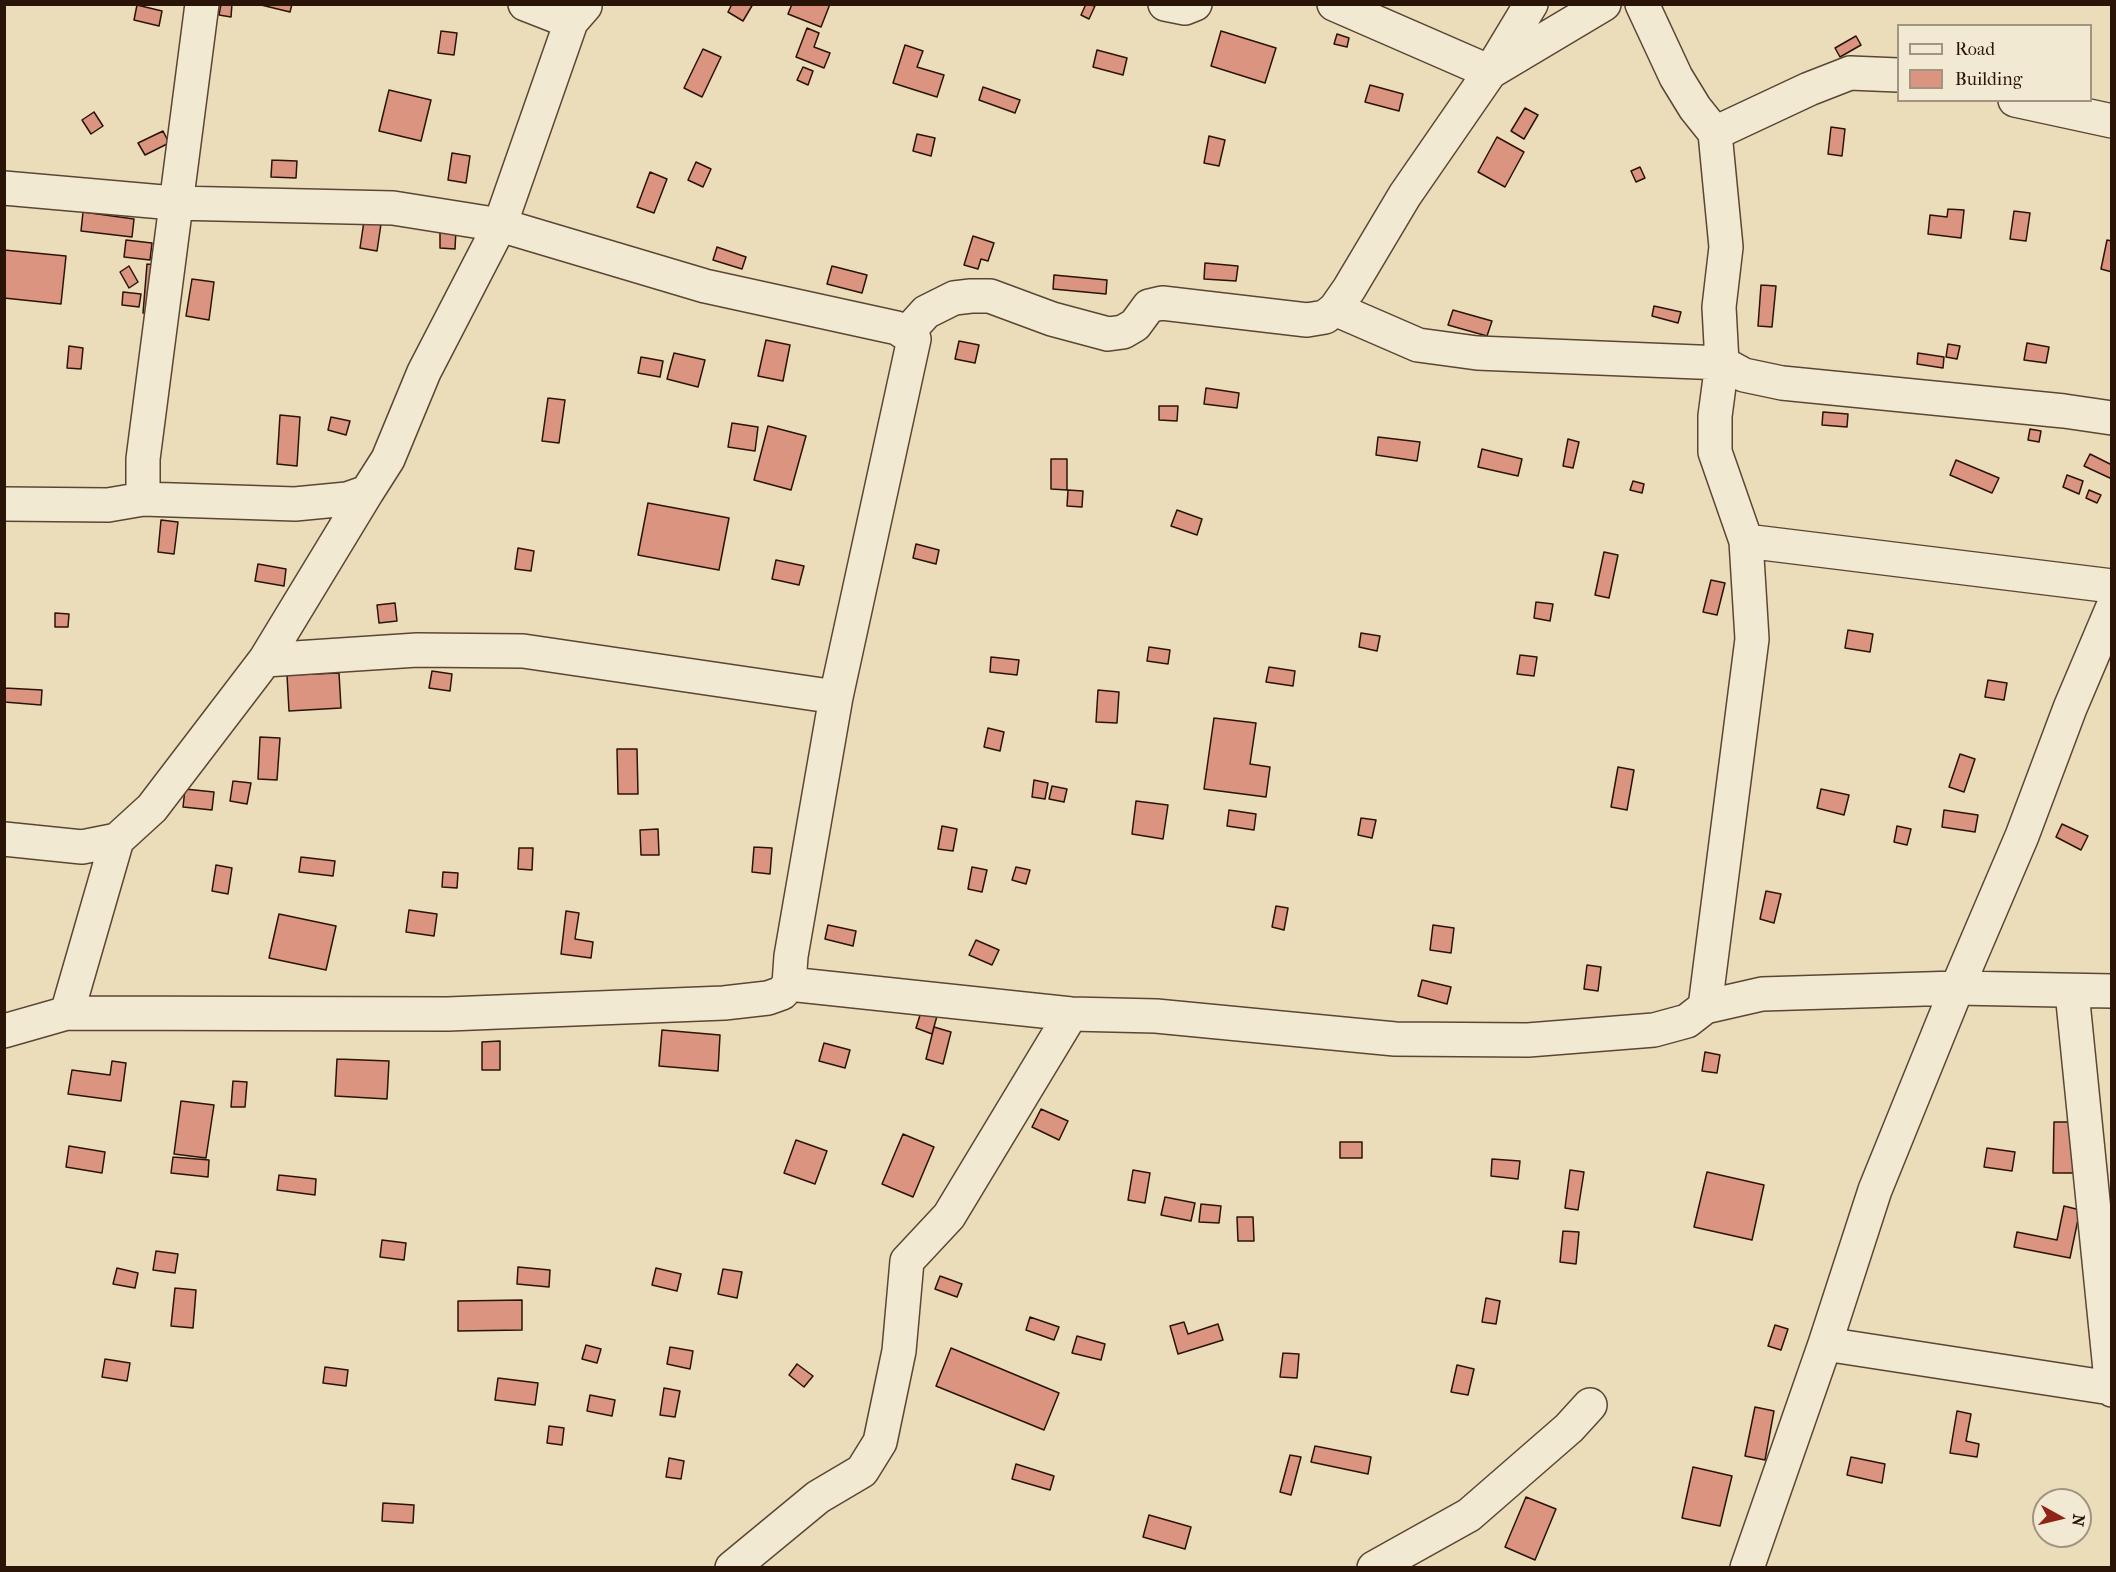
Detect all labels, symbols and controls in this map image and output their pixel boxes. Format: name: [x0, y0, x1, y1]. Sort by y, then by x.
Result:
legend: [1897, 24, 2092, 102]
text: Road: [1955, 39, 1995, 60]
text: Building: [1955, 69, 2022, 90]
north arrow: [2032, 1488, 2092, 1548]
text: N: [2068, 1513, 2089, 1528]

